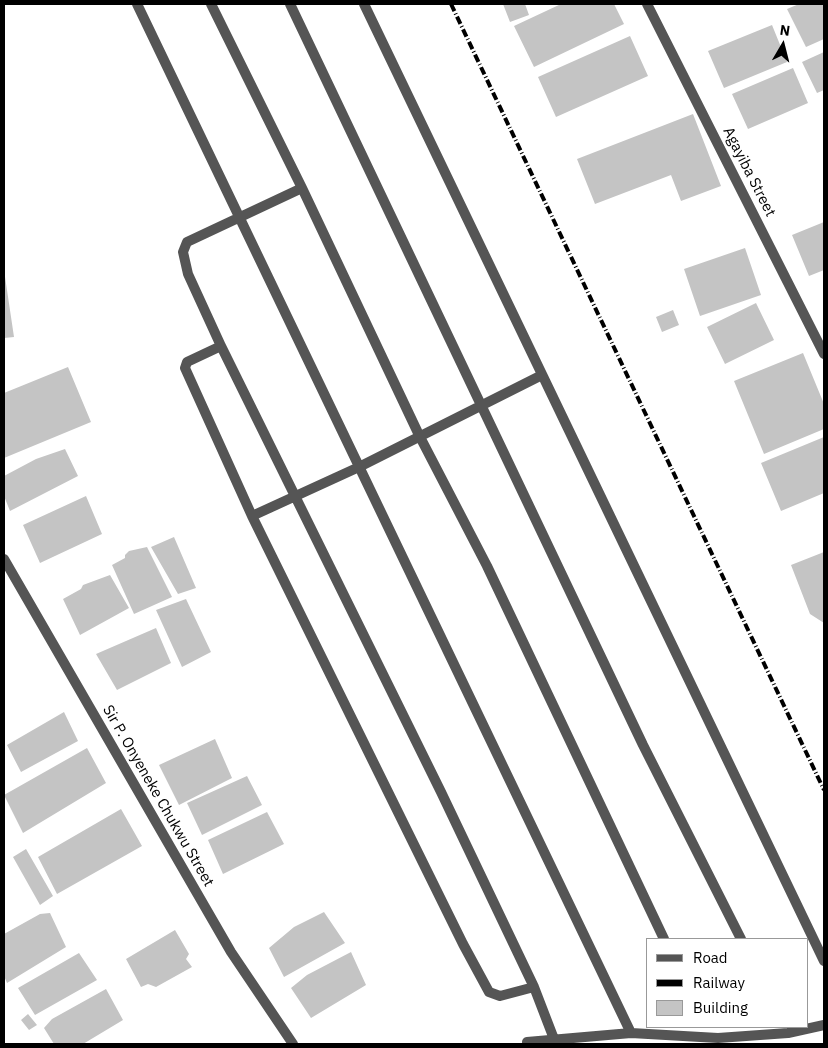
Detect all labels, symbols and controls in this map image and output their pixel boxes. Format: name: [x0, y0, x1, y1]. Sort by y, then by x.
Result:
north arrow: [758, 20, 808, 70]
text: N: [779, 21, 791, 40]
street label: Agayiba Street: [719, 124, 779, 220]
street label: Sir P. Onyeneke Chukwu Street: [99, 702, 217, 890]
legend: [646, 938, 808, 1028]
text: Road: [693, 948, 728, 967]
text: Railway: [693, 973, 745, 992]
text: Building: [693, 998, 748, 1017]

